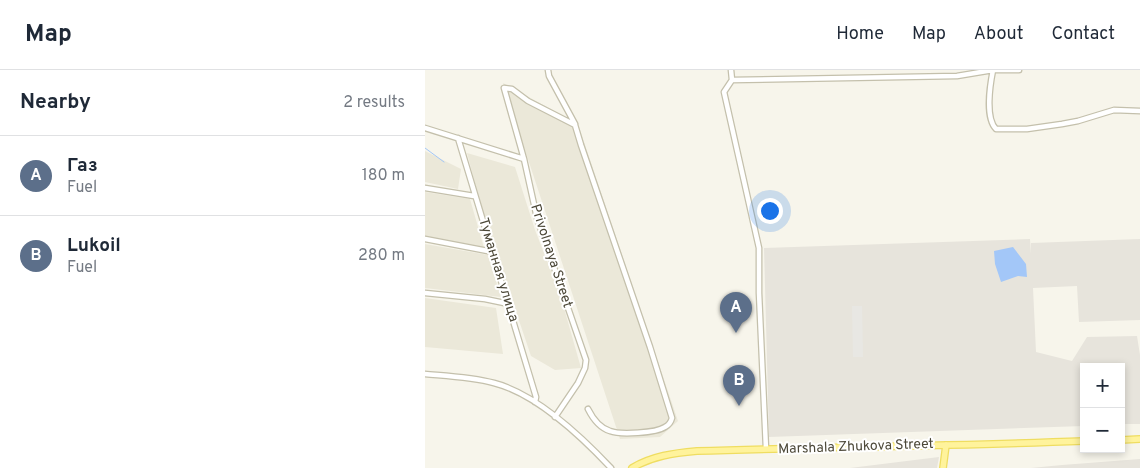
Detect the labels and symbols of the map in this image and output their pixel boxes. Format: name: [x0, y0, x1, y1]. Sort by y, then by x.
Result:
your location: [757, 198, 783, 224]
street label: Privolnaya Street: [526, 202, 576, 310]
street label: Туманная улица: [474, 216, 522, 324]
pin: A: [720, 292, 752, 333]
pin: B: [723, 365, 755, 406]
street label: Marshala Zhukova Street: [778, 436, 934, 458]

